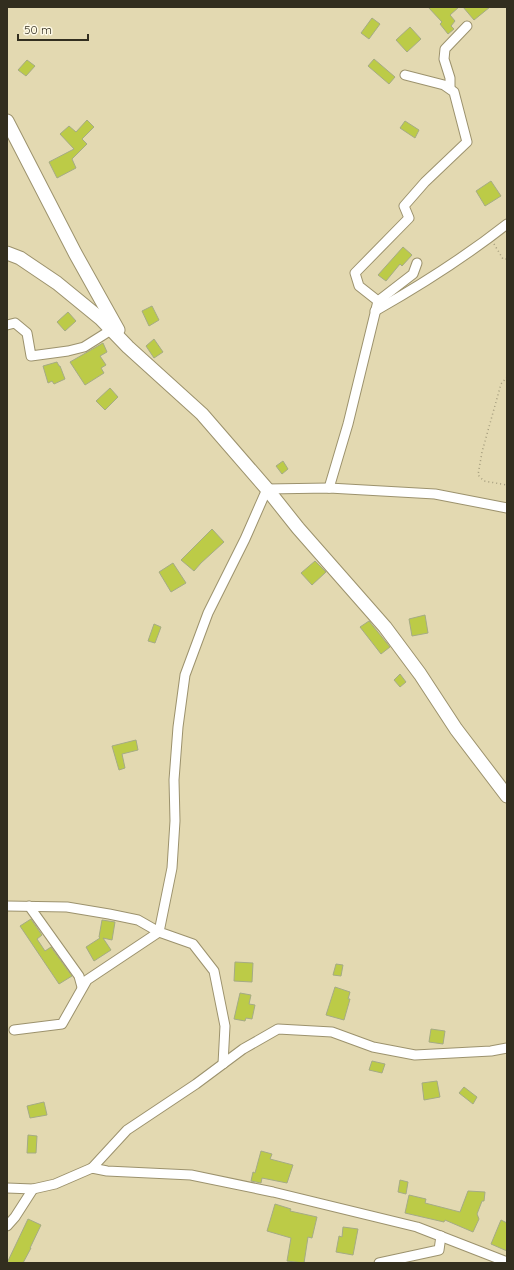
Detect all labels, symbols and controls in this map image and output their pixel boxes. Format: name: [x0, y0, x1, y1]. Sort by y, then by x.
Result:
scale bar: [18, 16, 88, 42]
text: 50 m: [24, 22, 52, 37]

